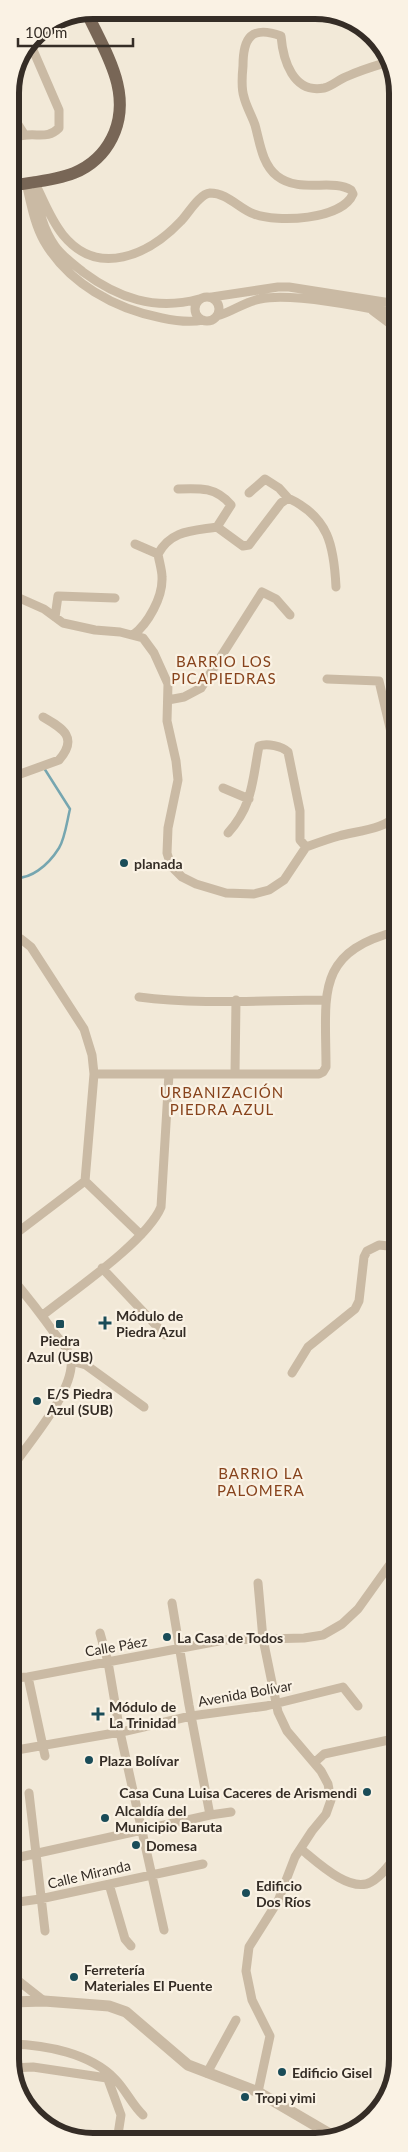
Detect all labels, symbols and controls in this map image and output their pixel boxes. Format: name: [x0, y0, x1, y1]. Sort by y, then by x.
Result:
scale bar: [18, 15, 132, 47]
text: 100 m: [25, 23, 67, 41]
district label: BARRIO LOS PICAPIEDRAS: [171, 652, 277, 687]
place label: planada: [134, 855, 183, 872]
marker: planada: [118, 857, 130, 869]
district label: URBANIZACIÓN PIEDRA AZUL: [160, 1083, 284, 1118]
place label: Módulo de Piedra Azul: [116, 1307, 186, 1340]
marker: Módulo de Piedra Azul: [98, 1316, 112, 1330]
marker: Piedra Azul (USB): [54, 1318, 66, 1330]
place label: Piedra Azul (USB): [26, 1332, 93, 1365]
place label: E/S Piedra Azul (SUB): [46, 1385, 113, 1418]
marker: E/S Piedra Azul (SUB): [31, 1395, 43, 1407]
district label: BARRIO LA PALOMERA: [217, 1464, 305, 1499]
place label: La Casa de Todos: [177, 1629, 283, 1646]
marker: La Casa de Todos: [161, 1631, 173, 1643]
street label: Calle Páez: [84, 1632, 148, 1660]
street label: Avenida Bolívar: [196, 1676, 294, 1710]
place label: Módulo de La Trinidad: [109, 1698, 177, 1731]
marker: Módulo de La Trinidad: [91, 1707, 105, 1721]
place label: Plaza Bolívar: [99, 1752, 180, 1769]
marker: Plaza Bolívar: [83, 1754, 95, 1766]
place label: Casa Cuna Luisa Caceres de Arismendi: [119, 1784, 357, 1801]
marker: Casa Cuna Luisa Caceres de Arismendi: [361, 1786, 373, 1798]
place label: Alcaldía del Municipio Baruta: [114, 1802, 222, 1835]
marker: Alcaldía del Municipio Baruta: [99, 1812, 111, 1824]
place label: Domesa: [146, 1837, 197, 1854]
marker: Domesa: [130, 1839, 142, 1851]
street label: Calle Miranda: [46, 1856, 132, 1892]
place label: Edificio Dos Ríos: [256, 1877, 311, 1910]
marker: Edificio Dos Ríos: [240, 1887, 252, 1899]
place label: Ferretería Materiales El Puente: [84, 1961, 213, 1994]
marker: Ferretería Materiales El Puente: [68, 1971, 80, 1983]
place label: Edificio Gisel: [292, 2064, 372, 2081]
marker: Edificio Gisel: [276, 2066, 288, 2078]
place label: Tropi yimi: [255, 2089, 316, 2106]
marker: Tropi yimi: [239, 2091, 251, 2103]

